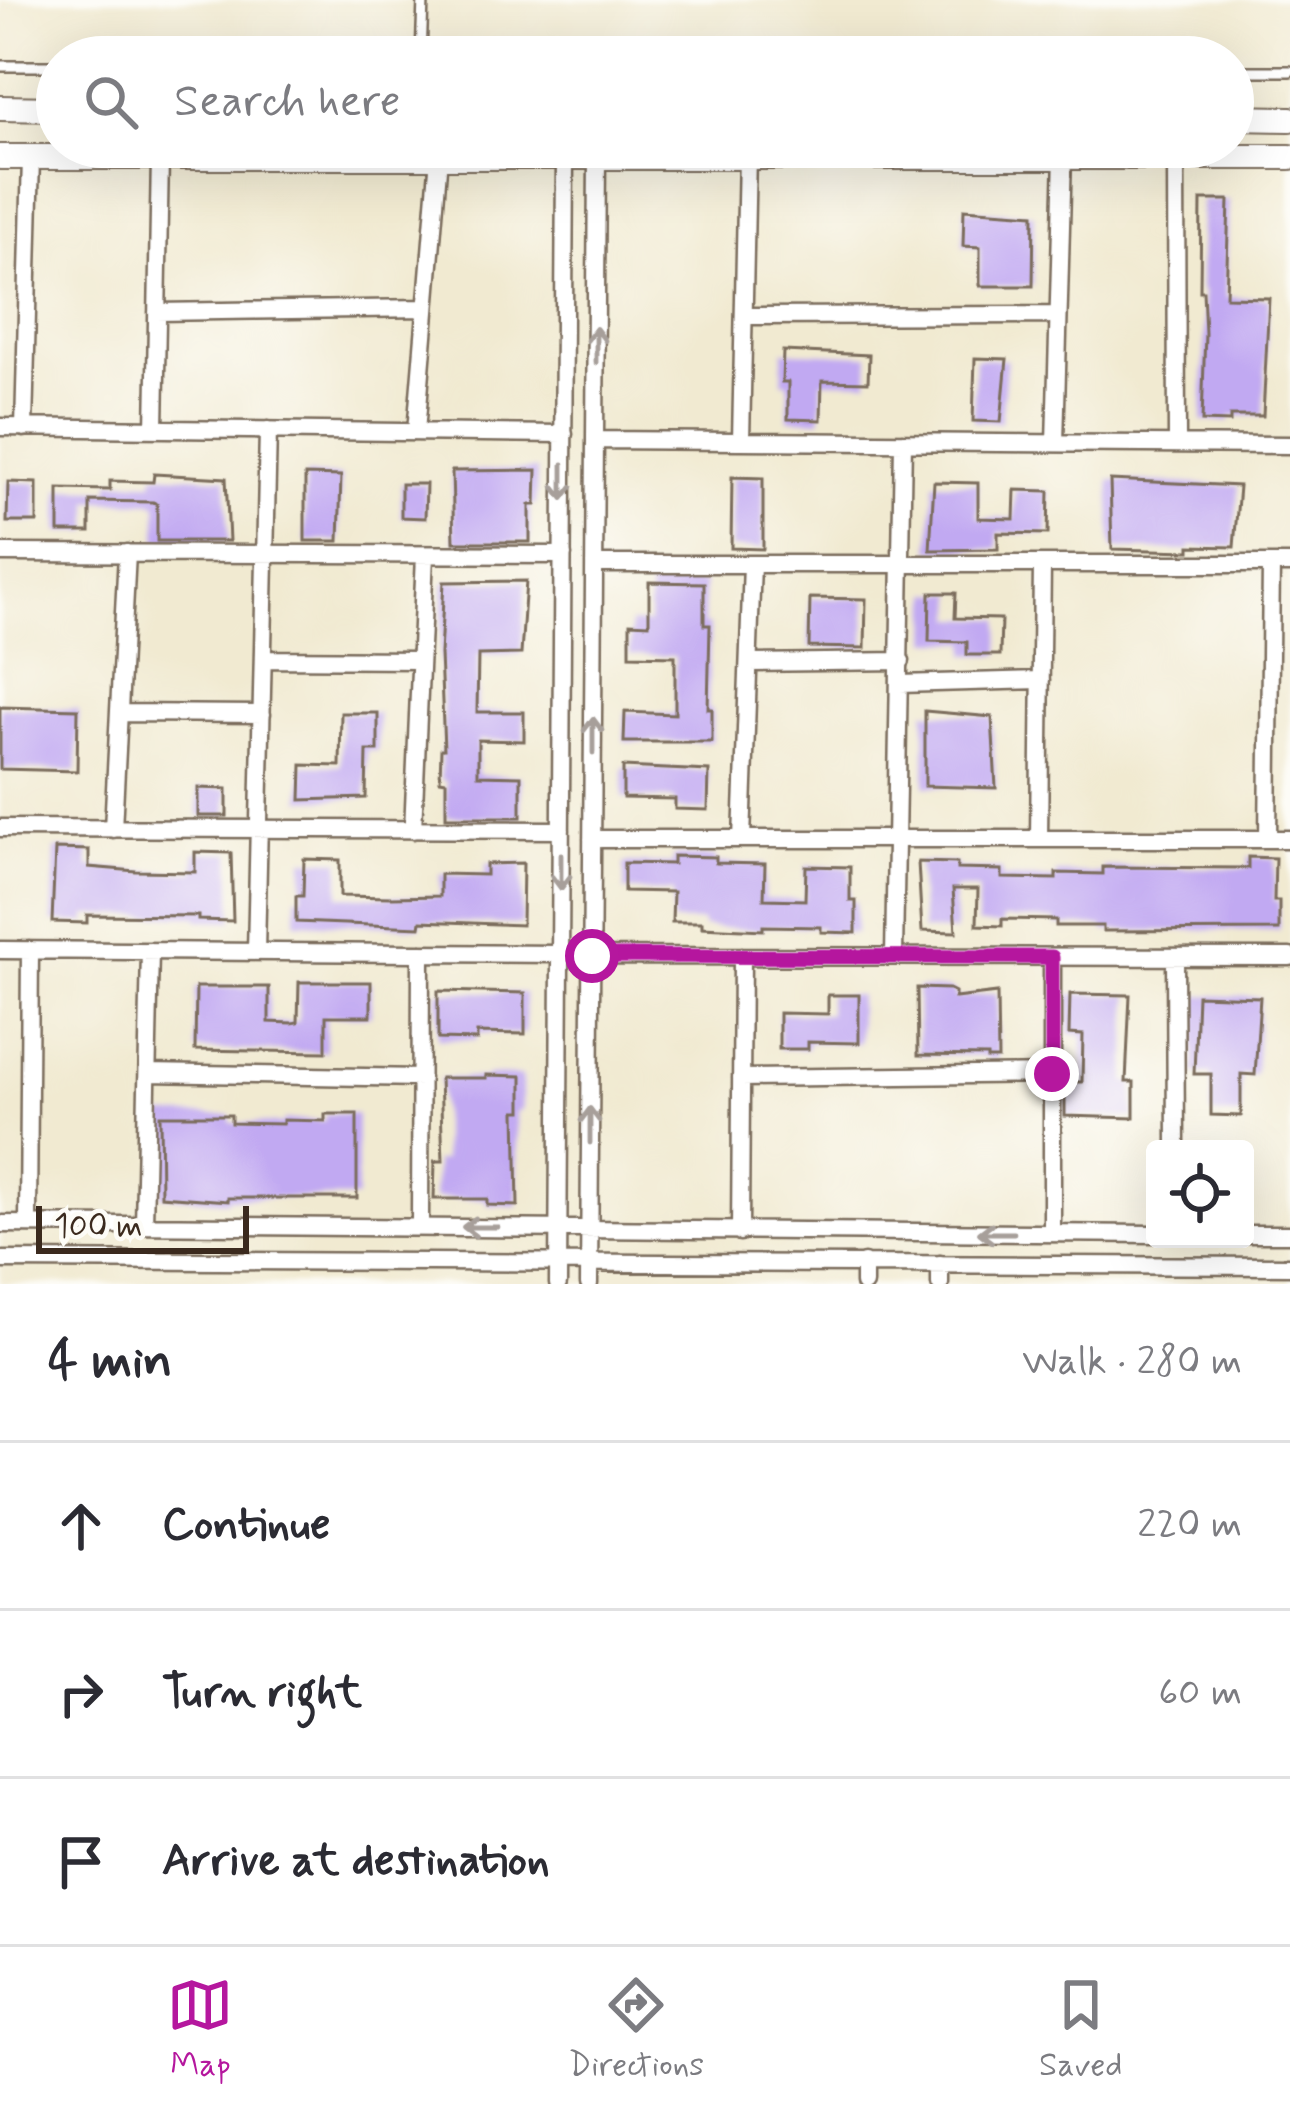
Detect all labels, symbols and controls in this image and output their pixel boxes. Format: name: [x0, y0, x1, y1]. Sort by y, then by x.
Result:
search box: [36, 36, 1254, 168]
icon: search: [78, 69, 144, 135]
text: Search here: [174, 73, 401, 132]
one-way arrow: [585, 326, 607, 365]
one-way arrow: [552, 462, 574, 501]
one-way arrow: [582, 716, 604, 755]
one-way arrow: [550, 852, 572, 891]
route start: [565, 929, 619, 983]
route end: [1025, 1047, 1079, 1101]
one-way arrow: [579, 1106, 601, 1145]
map controls: [1146, 1140, 1254, 1248]
button: locate: [1146, 1140, 1254, 1248]
scale bar: [36, 1200, 249, 1253]
text: 100 m: [54, 1205, 143, 1249]
one-way arrow: [461, 1216, 500, 1239]
one-way arrow: [977, 1222, 1016, 1244]
text: 4 min: [48, 1329, 172, 1395]
text: Walk · 280 m: [1022, 1337, 1242, 1388]
icon: ahead: [48, 1493, 114, 1559]
text: Continue: [162, 1496, 330, 1555]
text: 220 m: [1137, 1500, 1242, 1551]
icon: right: [48, 1661, 114, 1727]
text: Turn right: [162, 1664, 362, 1723]
text: 60 m: [1158, 1668, 1242, 1719]
icon: arrive: [48, 1829, 114, 1895]
text: Arrive at destination: [162, 1832, 550, 1891]
tab: Map: [167, 1972, 233, 2088]
tab: Directions: [568, 1972, 704, 2088]
tab: Saved: [1039, 1972, 1123, 2088]

